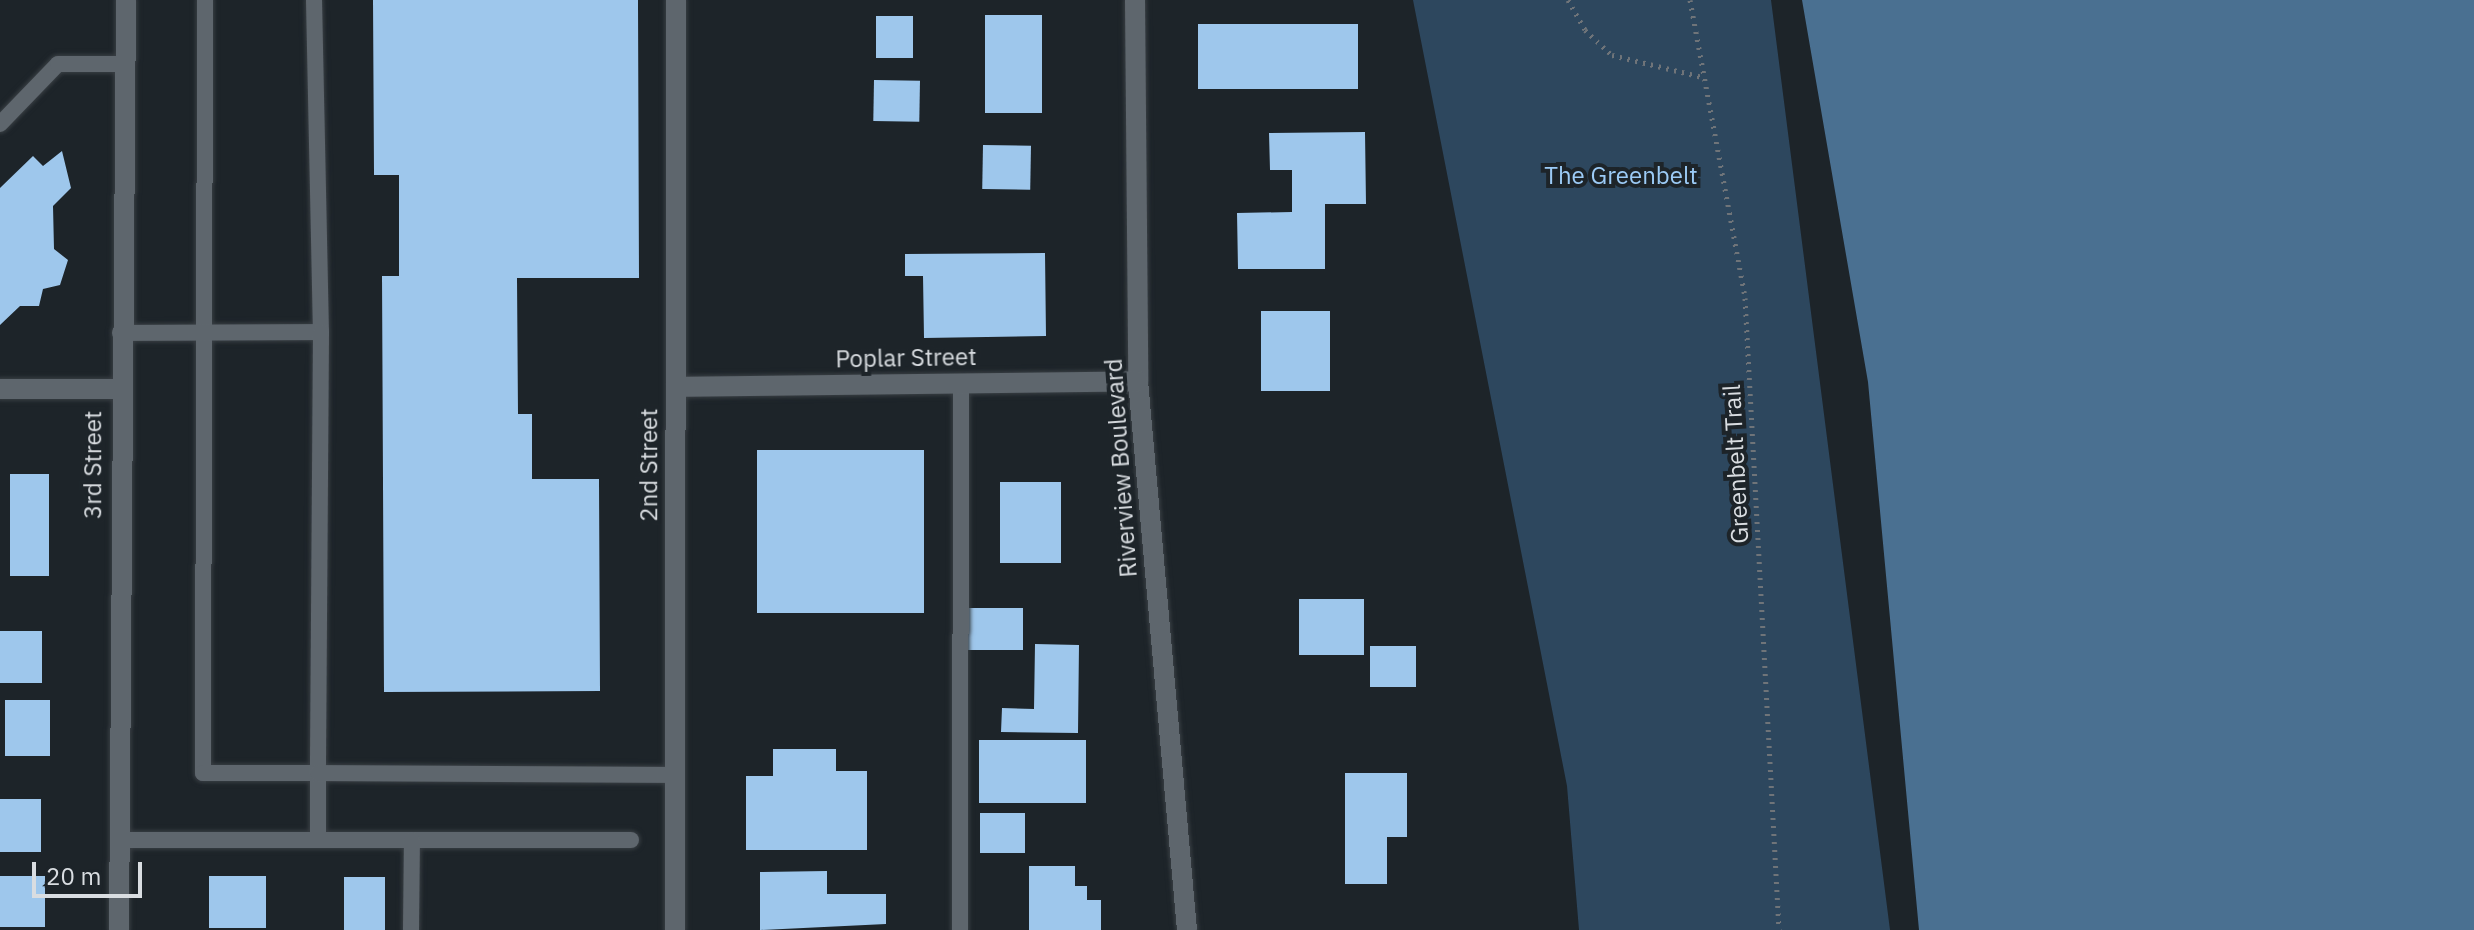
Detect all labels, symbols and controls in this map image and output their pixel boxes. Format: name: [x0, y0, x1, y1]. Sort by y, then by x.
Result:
park label: The Greenbelt: [1544, 162, 1698, 190]
street label: Poplar Street: [835, 342, 977, 374]
street label: Riverview Boulevard: [1099, 358, 1143, 578]
street label: Greenbelt Trail: [1717, 384, 1755, 544]
street label: 2nd Street: [635, 408, 663, 522]
street label: 3rd Street: [79, 411, 107, 519]
scale bar: [36, 846, 146, 896]
text: 20 m: [46, 860, 101, 892]

